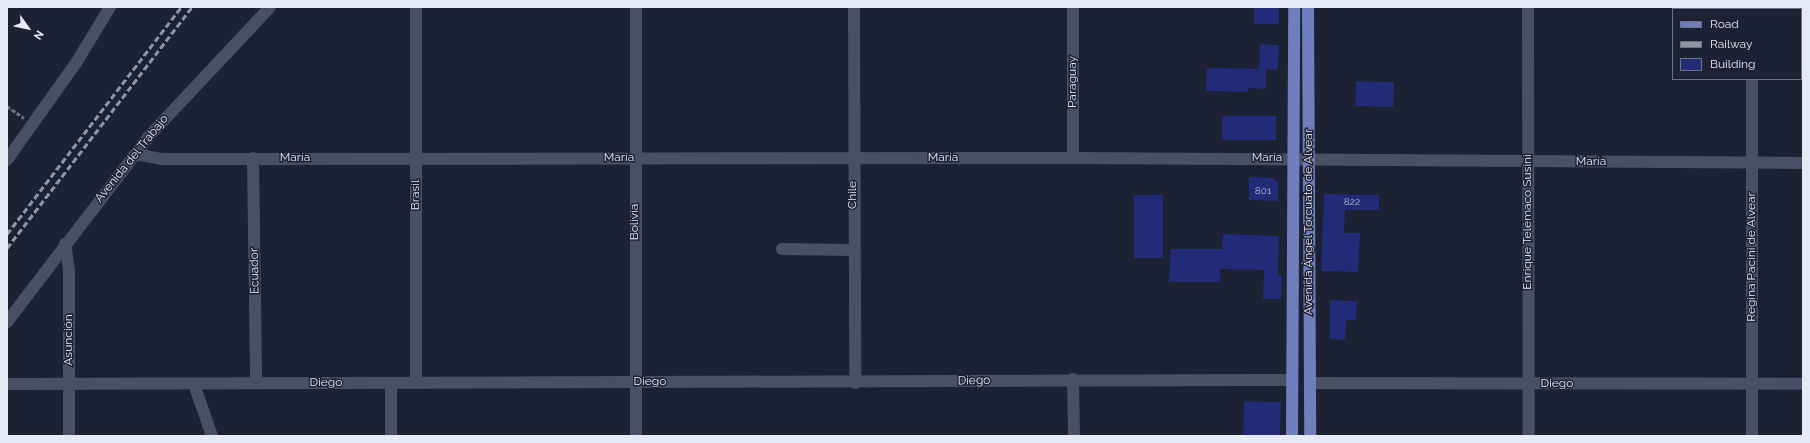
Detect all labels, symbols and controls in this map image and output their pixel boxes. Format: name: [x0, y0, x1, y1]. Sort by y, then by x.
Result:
north arrow: [8, 8, 48, 48]
legend: [1672, 8, 1802, 80]
text: Road: [1710, 17, 1739, 31]
text: N: [31, 28, 46, 42]
text: Railway: [1710, 37, 1752, 51]
street label: Paraguay: [1066, 56, 1080, 108]
text: Building: [1710, 57, 1756, 71]
street label: Avenida del Trabajo: [92, 112, 172, 206]
street label: Avenida Ángel Torcuato de Alvear: [1302, 128, 1316, 316]
street label: María: [280, 151, 310, 165]
street label: María: [604, 151, 634, 165]
street label: María: [928, 151, 958, 165]
street label: María: [1252, 151, 1282, 165]
street label: Enrique Telémaco Susini: [1521, 154, 1535, 290]
street label: María: [1576, 155, 1606, 169]
street label: Brasil: [409, 180, 423, 210]
street label: Chile: [846, 181, 860, 209]
house number: 801: [1255, 185, 1271, 197]
street label: Regina Pacini de Alvear: [1745, 192, 1759, 322]
house number: 822: [1344, 196, 1360, 208]
street label: Bolivia: [628, 204, 642, 240]
street label: Ecuador: [247, 248, 263, 294]
street label: Asunción: [62, 314, 76, 366]
street label: Diego: [957, 374, 991, 388]
street label: Diego: [634, 375, 666, 389]
street label: Diego: [310, 376, 342, 390]
street label: Diego: [1541, 377, 1573, 391]

